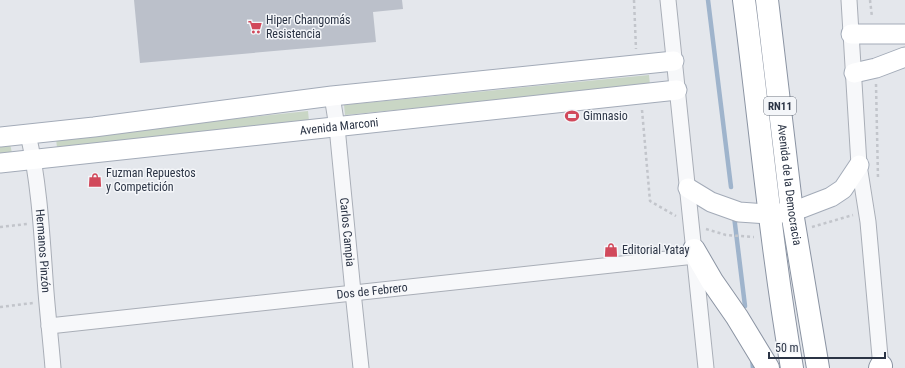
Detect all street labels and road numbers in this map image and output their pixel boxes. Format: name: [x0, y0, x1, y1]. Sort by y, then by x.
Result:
road number: RN11: [764, 97, 796, 115]
street label: Avenida Marconi: [299, 115, 379, 138]
street label: Avenida de la Democracia: [775, 123, 804, 247]
street label: Carlos Campia: [337, 197, 358, 268]
street label: Hermanos Pinzón: [33, 208, 53, 293]
street label: Dos de Febrero: [336, 280, 408, 302]

